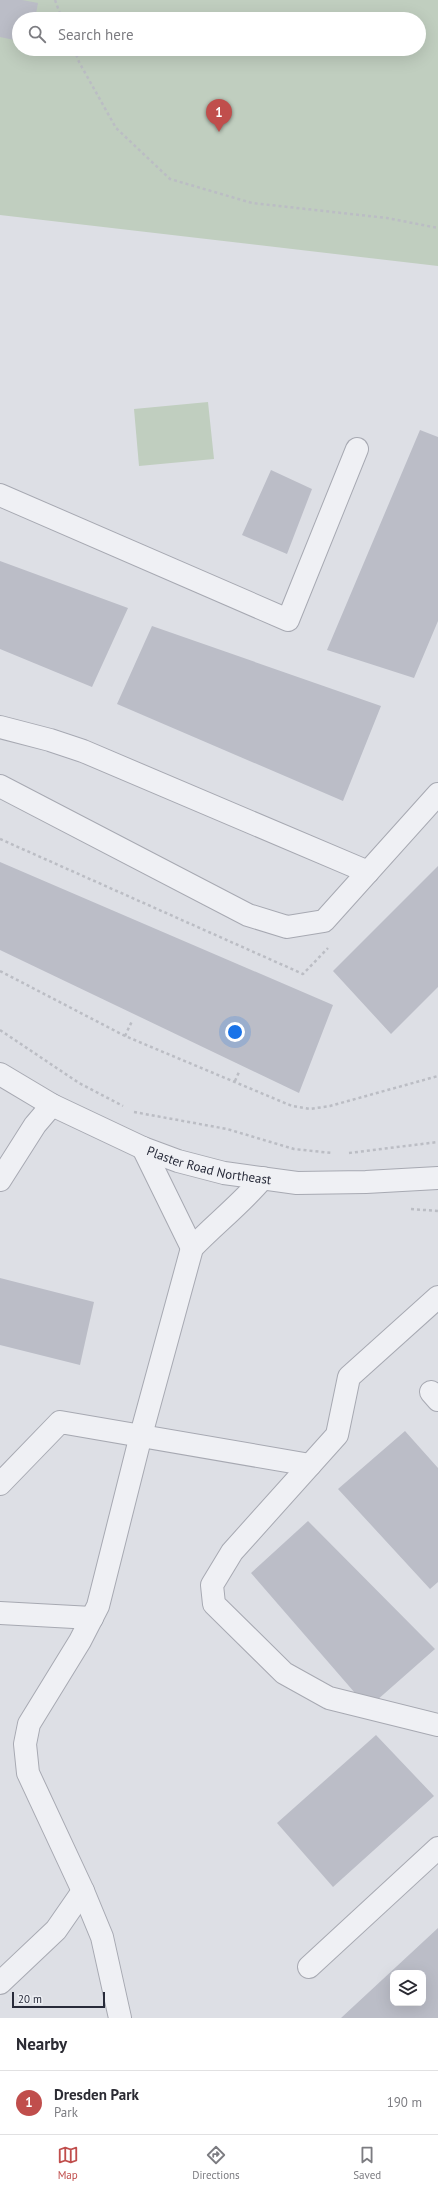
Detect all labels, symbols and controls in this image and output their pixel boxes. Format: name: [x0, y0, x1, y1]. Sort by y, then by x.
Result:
search box: [12, 12, 426, 56]
icon: search: [26, 23, 48, 45]
text: Search here: [58, 25, 134, 44]
pin: 1: [206, 99, 232, 132]
your location: [225, 1022, 245, 1042]
street label: Plaster Road Northeast: [144, 1142, 273, 1188]
map controls: [390, 1970, 426, 2006]
button: layers: [390, 1970, 426, 2006]
scale bar: [12, 1990, 105, 2009]
text: 20 m: [18, 1992, 42, 2006]
text: Nearby: [16, 2033, 67, 2055]
text: Dresden Park: [54, 2085, 139, 2104]
text: 1: [25, 2094, 33, 2111]
text: 190 m: [387, 2094, 422, 2111]
text: Park: [54, 2104, 78, 2121]
tab: Map: [57, 2144, 79, 2182]
tab: Directions: [192, 2144, 240, 2182]
tab: Saved: [353, 2144, 381, 2182]

